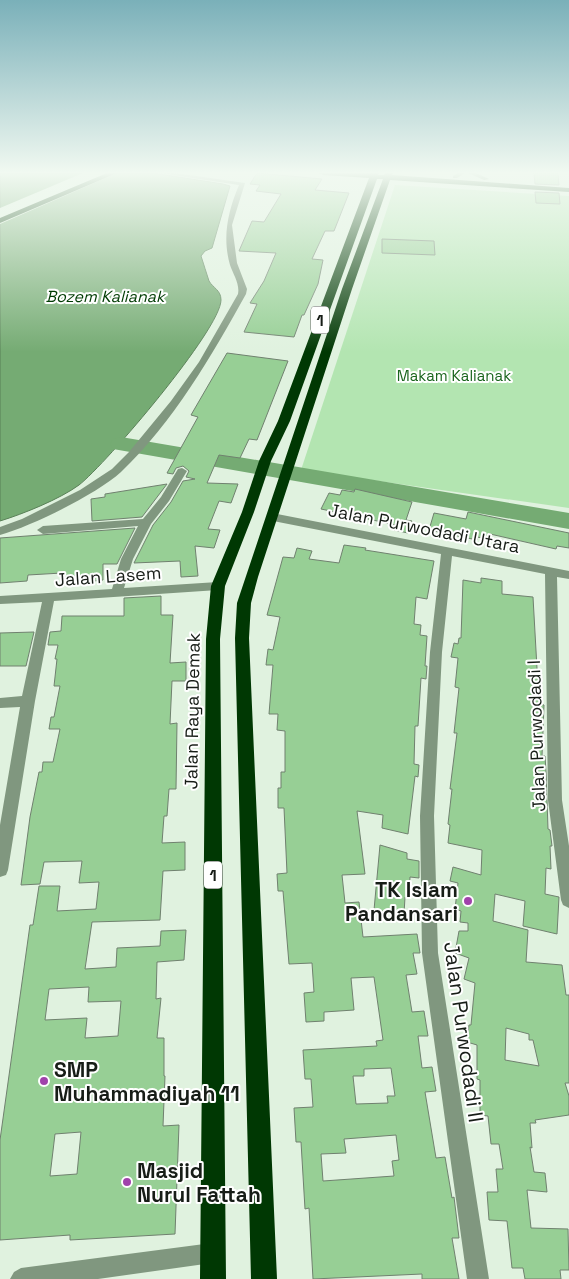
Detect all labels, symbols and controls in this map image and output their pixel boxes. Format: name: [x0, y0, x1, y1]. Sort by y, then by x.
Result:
water label: Bozem Kalianak: [45, 286, 167, 307]
road number: 1: [311, 306, 329, 334]
park label: Makam Kalianak: [397, 366, 511, 385]
street label: Jalan Purwodadi Utara: [326, 498, 522, 558]
street label: Jalan Lasem: [54, 561, 162, 591]
street label: Jalan Raya Demak: [179, 632, 205, 789]
street label: Jalan Purwodadi I: [522, 660, 550, 812]
road number: 1: [204, 862, 222, 888]
place label: TK Islam Pandansari: [345, 876, 458, 927]
marker: TK Islam Pandansari: [462, 895, 474, 907]
street label: Jalan Purwodadi II: [438, 940, 490, 1124]
place label: SMP Muhammadiyah 11: [54, 1056, 240, 1107]
marker: SMP Muhammadiyah 11: [38, 1075, 50, 1087]
place label: Masjid Nurul Fattah: [137, 1157, 261, 1208]
marker: Masjid Nurul Fattah: [121, 1176, 133, 1188]

